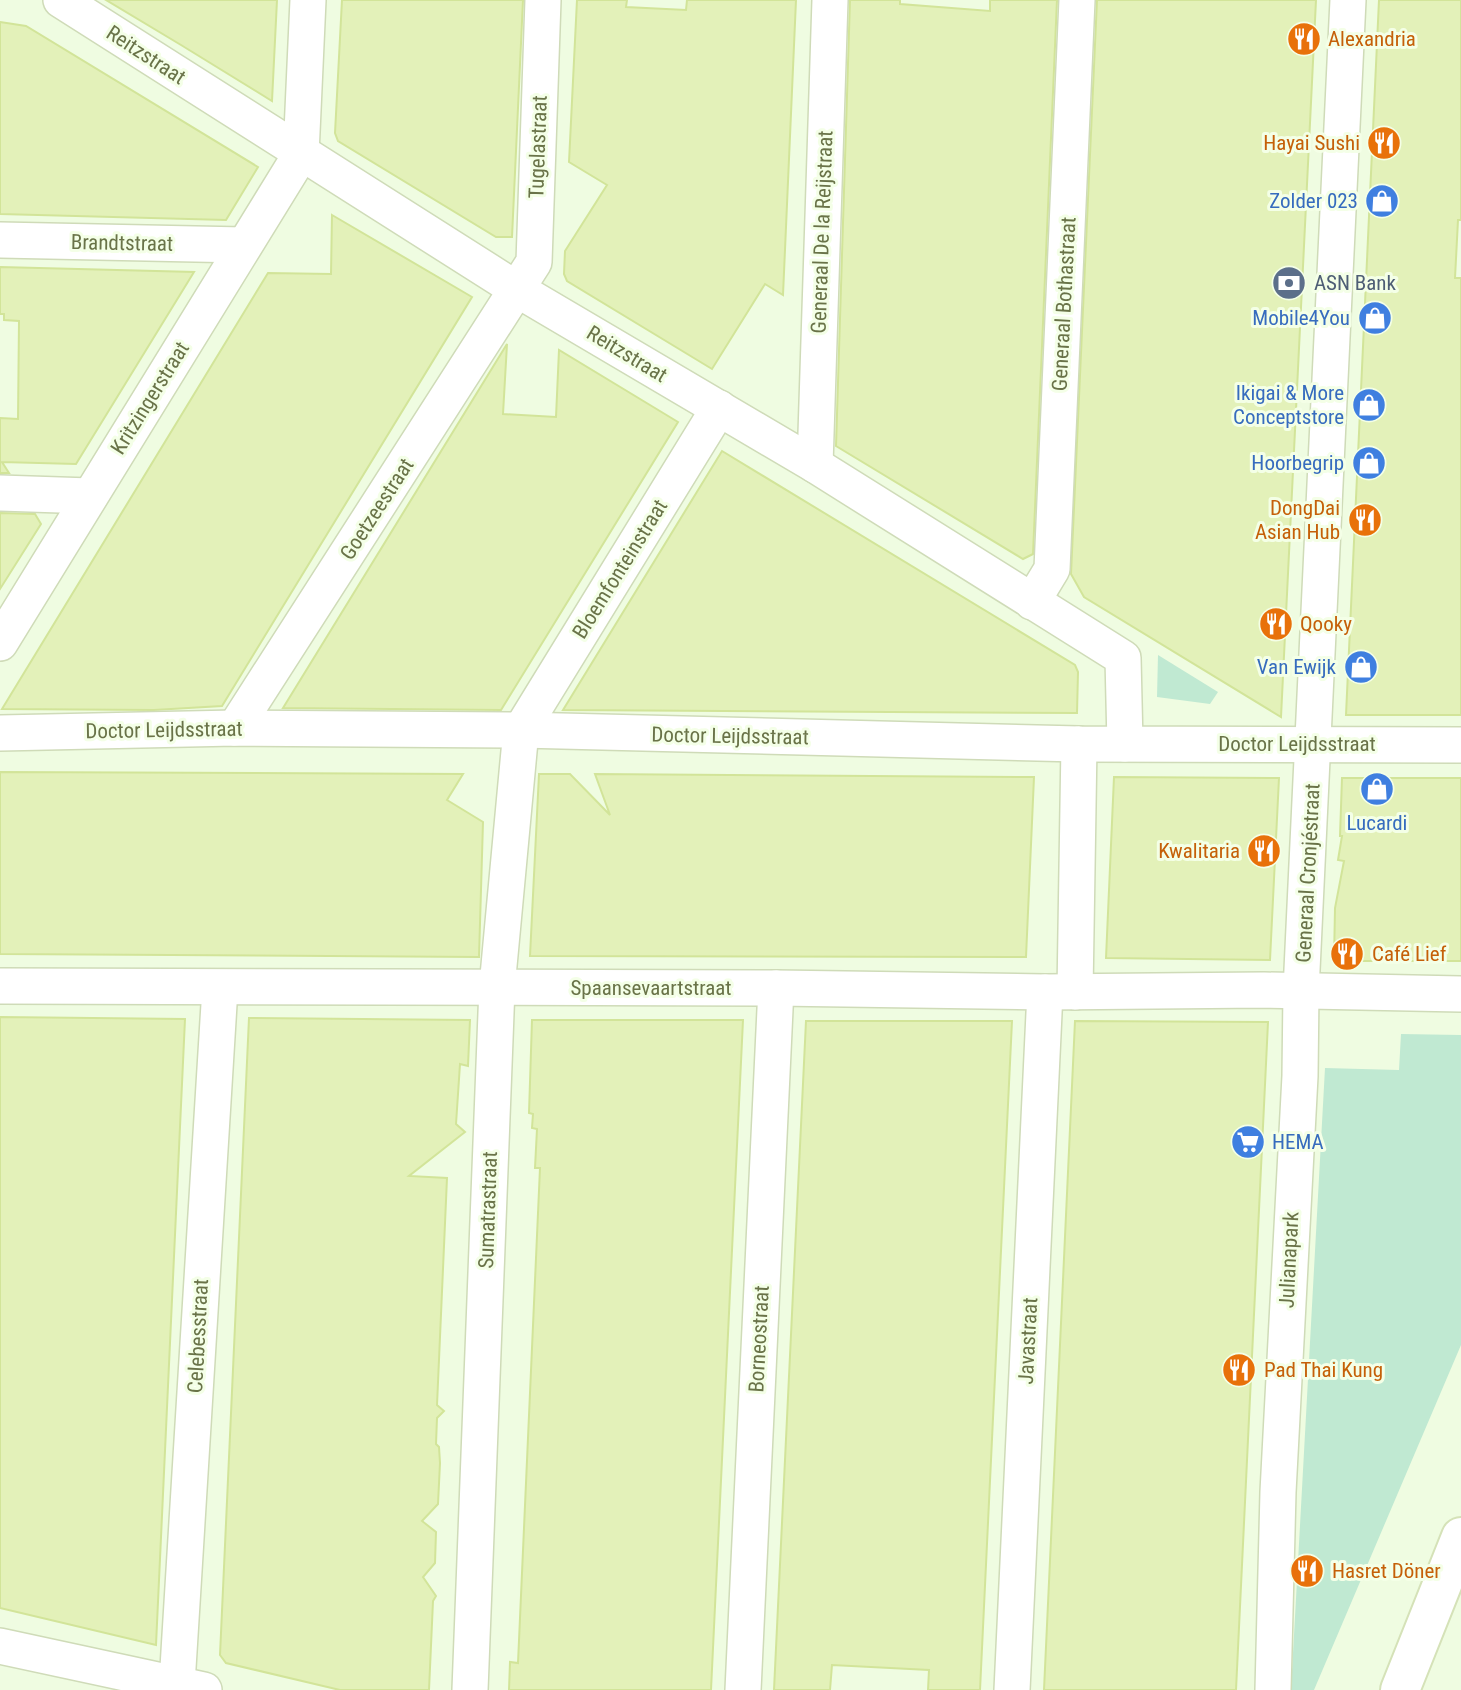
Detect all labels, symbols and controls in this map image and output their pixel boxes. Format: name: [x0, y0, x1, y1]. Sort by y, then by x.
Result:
restaurant icon: Alexandria: [1285, 20, 1323, 58]
street label: Reitzstraat: [102, 21, 190, 89]
place label: Alexandria: [1328, 27, 1416, 51]
street label: Tugelastraat: [524, 95, 552, 199]
restaurant icon: Hayai Sushi: [1365, 124, 1403, 162]
street label: Generaal De la Reijstraat: [806, 130, 838, 334]
place label: Hayai Sushi: [1263, 131, 1360, 155]
shop icon: Zolder 023: [1363, 182, 1401, 220]
place label: Zolder 023: [1269, 189, 1358, 213]
street label: Generaal Bothastraat: [1047, 216, 1081, 392]
street label: Brandtstraat: [71, 230, 173, 256]
bank icon: ASN Bank: [1270, 264, 1308, 302]
place label: ASN Bank: [1314, 271, 1397, 295]
shop icon: Mobile4You: [1356, 299, 1394, 337]
place label: Mobile4You: [1252, 306, 1350, 330]
street label: Reitzstraat: [583, 321, 671, 387]
street label: Kritzingerstraat: [106, 337, 194, 459]
place label: Ikigai & More Conceptstore: [1233, 381, 1344, 429]
shop icon: Ikigai & More Conceptstore: [1350, 386, 1388, 424]
shop icon: Hoorbegrip: [1350, 444, 1388, 482]
place label: Hoorbegrip: [1251, 451, 1344, 475]
street label: Goetzeestraat: [335, 454, 419, 564]
street label: Bloemfonteinstraat: [568, 495, 672, 643]
place label: DongDai Asian Hub: [1255, 496, 1340, 544]
restaurant icon: DongDai Asian Hub: [1346, 501, 1384, 539]
restaurant icon: Qooky: [1257, 605, 1295, 643]
place label: Qooky: [1300, 612, 1352, 636]
shop icon: Van Ewijk: [1342, 648, 1380, 686]
place label: Van Ewijk: [1257, 655, 1337, 679]
street label: Doctor Leijdsstraat: [85, 717, 243, 743]
street label: Doctor Leijdsstraat: [651, 723, 809, 749]
street label: Doctor Leijdsstraat: [1218, 732, 1376, 756]
shop icon: Lucardi: [1358, 770, 1396, 808]
street label: Generaal Cronjéstraat: [1291, 783, 1325, 963]
place label: Lucardi: [1347, 811, 1407, 835]
restaurant icon: Kwalitaria: [1245, 832, 1283, 870]
place label: Kwalitaria: [1158, 839, 1240, 863]
restaurant icon: Café Lief: [1328, 935, 1366, 973]
place label: Café Lief: [1372, 942, 1447, 966]
street label: Spaansevaartstraat: [570, 976, 732, 1000]
supermarket icon: HEMA: [1229, 1123, 1267, 1161]
place label: HEMA: [1272, 1130, 1324, 1154]
street label: Sumatrastraat: [474, 1151, 502, 1269]
street label: Julianapark: [1274, 1211, 1304, 1309]
street label: Celebesstraat: [183, 1278, 213, 1394]
street label: Borneostraat: [744, 1285, 774, 1393]
street label: Javastraat: [1014, 1297, 1042, 1385]
restaurant icon: Pad Thai Kung: [1220, 1351, 1258, 1389]
place label: Pad Thai Kung: [1264, 1358, 1383, 1382]
restaurant icon: Hasret Döner: [1288, 1552, 1326, 1590]
place label: Hasret Döner: [1332, 1559, 1441, 1583]

